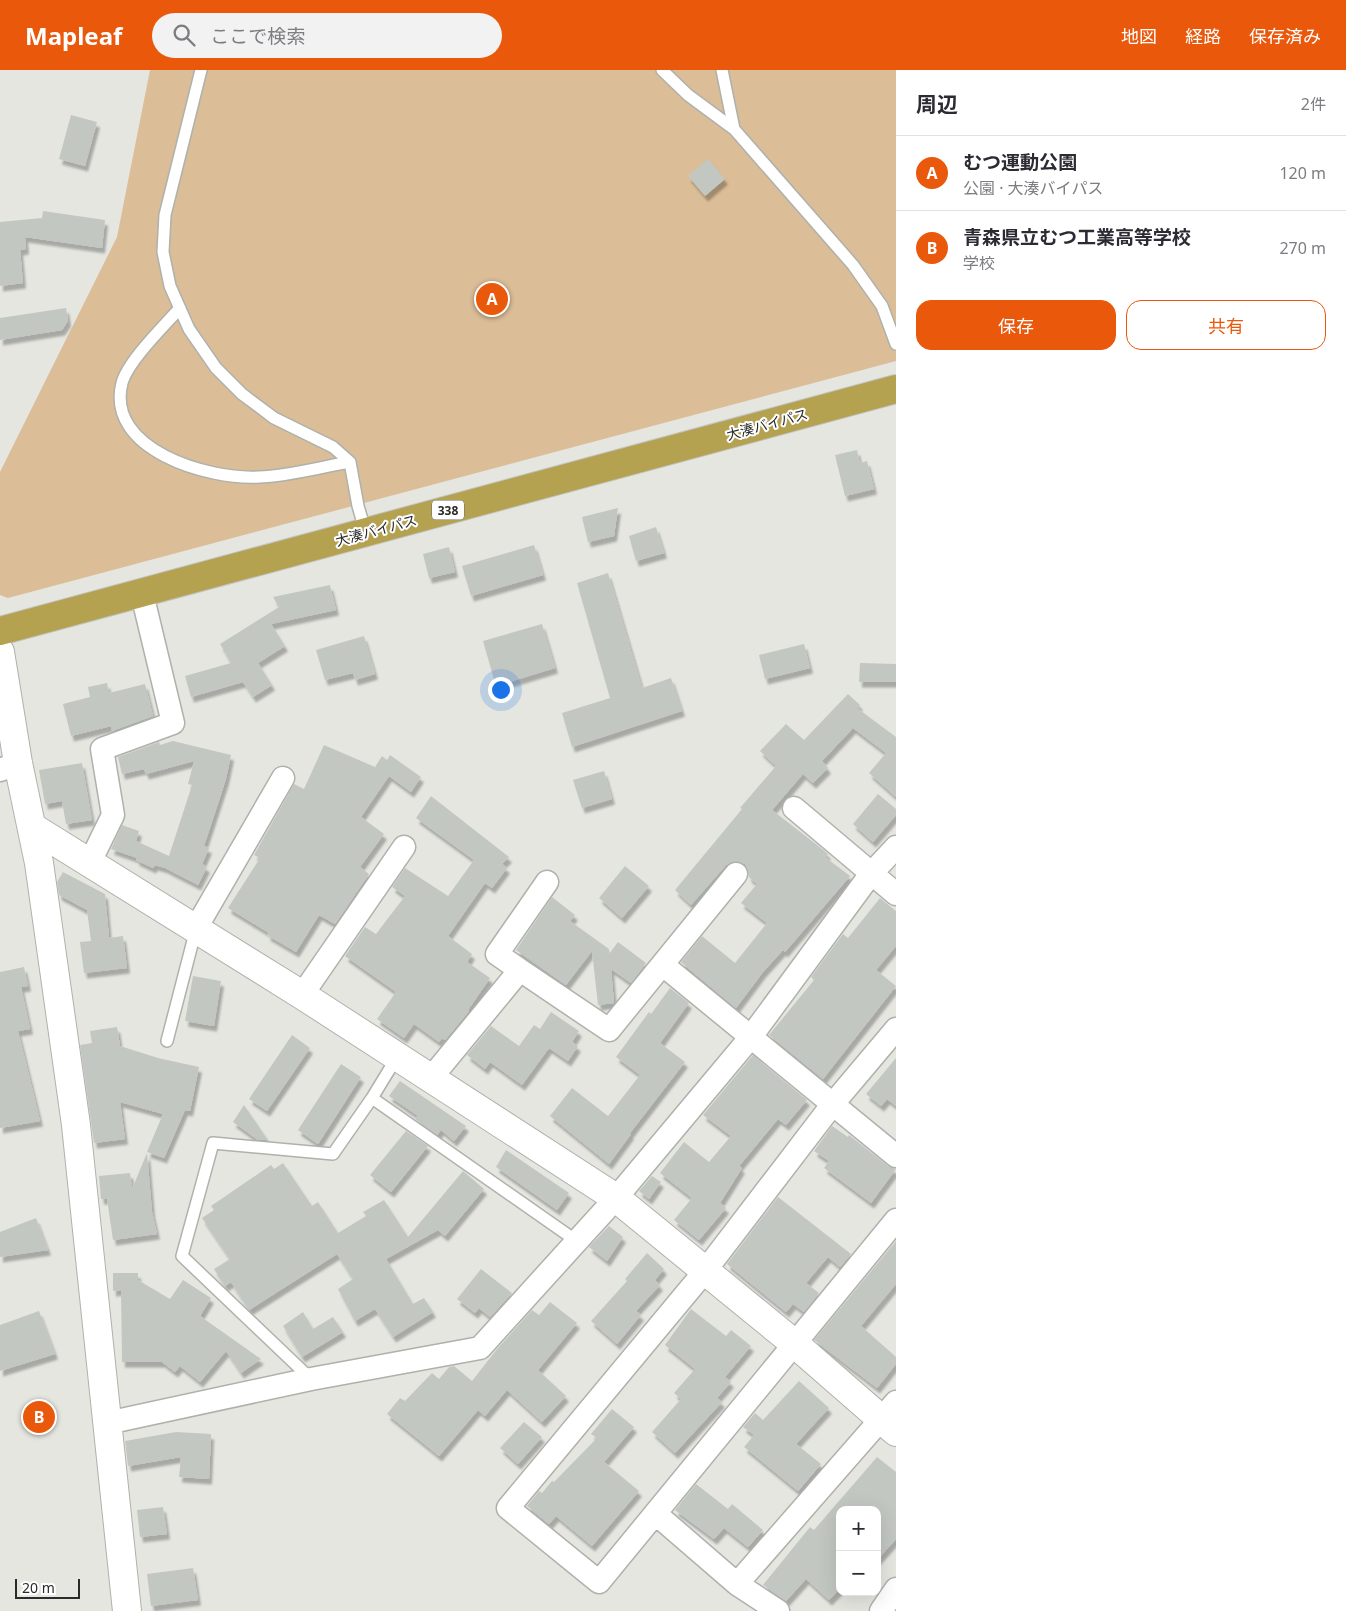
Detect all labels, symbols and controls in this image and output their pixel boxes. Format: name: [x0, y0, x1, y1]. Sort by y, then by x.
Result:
search box: [152, 13, 502, 58]
text: Mapleaf: [25, 19, 122, 52]
icon: search: [170, 21, 198, 49]
text: ここで検索: [210, 23, 305, 49]
text: 地図: [1121, 24, 1157, 48]
text: 経路: [1185, 24, 1221, 48]
text: 保存済み: [1249, 24, 1321, 48]
text: 周辺: [916, 90, 958, 118]
text: 2件: [1301, 93, 1326, 115]
text: むつ運動公園: [963, 149, 1077, 175]
text: A: [926, 162, 938, 184]
text: 120 m: [1279, 162, 1326, 184]
text: 公園 · 大湊バイパス: [963, 177, 1103, 199]
text: 青森県立むつ工業高等学校: [963, 224, 1191, 250]
text: B: [927, 237, 937, 259]
text: 270 m: [1279, 237, 1326, 259]
text: 学校: [963, 252, 995, 274]
pin: A: [476, 280, 508, 318]
button: 保存: [916, 300, 1116, 350]
button: 共有: [1126, 300, 1326, 350]
street label: 大湊バイパス: [724, 404, 810, 444]
road number: 338: [432, 500, 464, 520]
street label: 大湊バイパス: [333, 510, 419, 550]
your location: [488, 677, 514, 703]
pin: B: [23, 1398, 55, 1436]
map controls: [836, 1506, 881, 1596]
button: +: [836, 1506, 881, 1551]
button: −: [836, 1551, 881, 1596]
scale bar: [15, 1576, 80, 1599]
text: 20 m: [22, 1578, 55, 1597]

